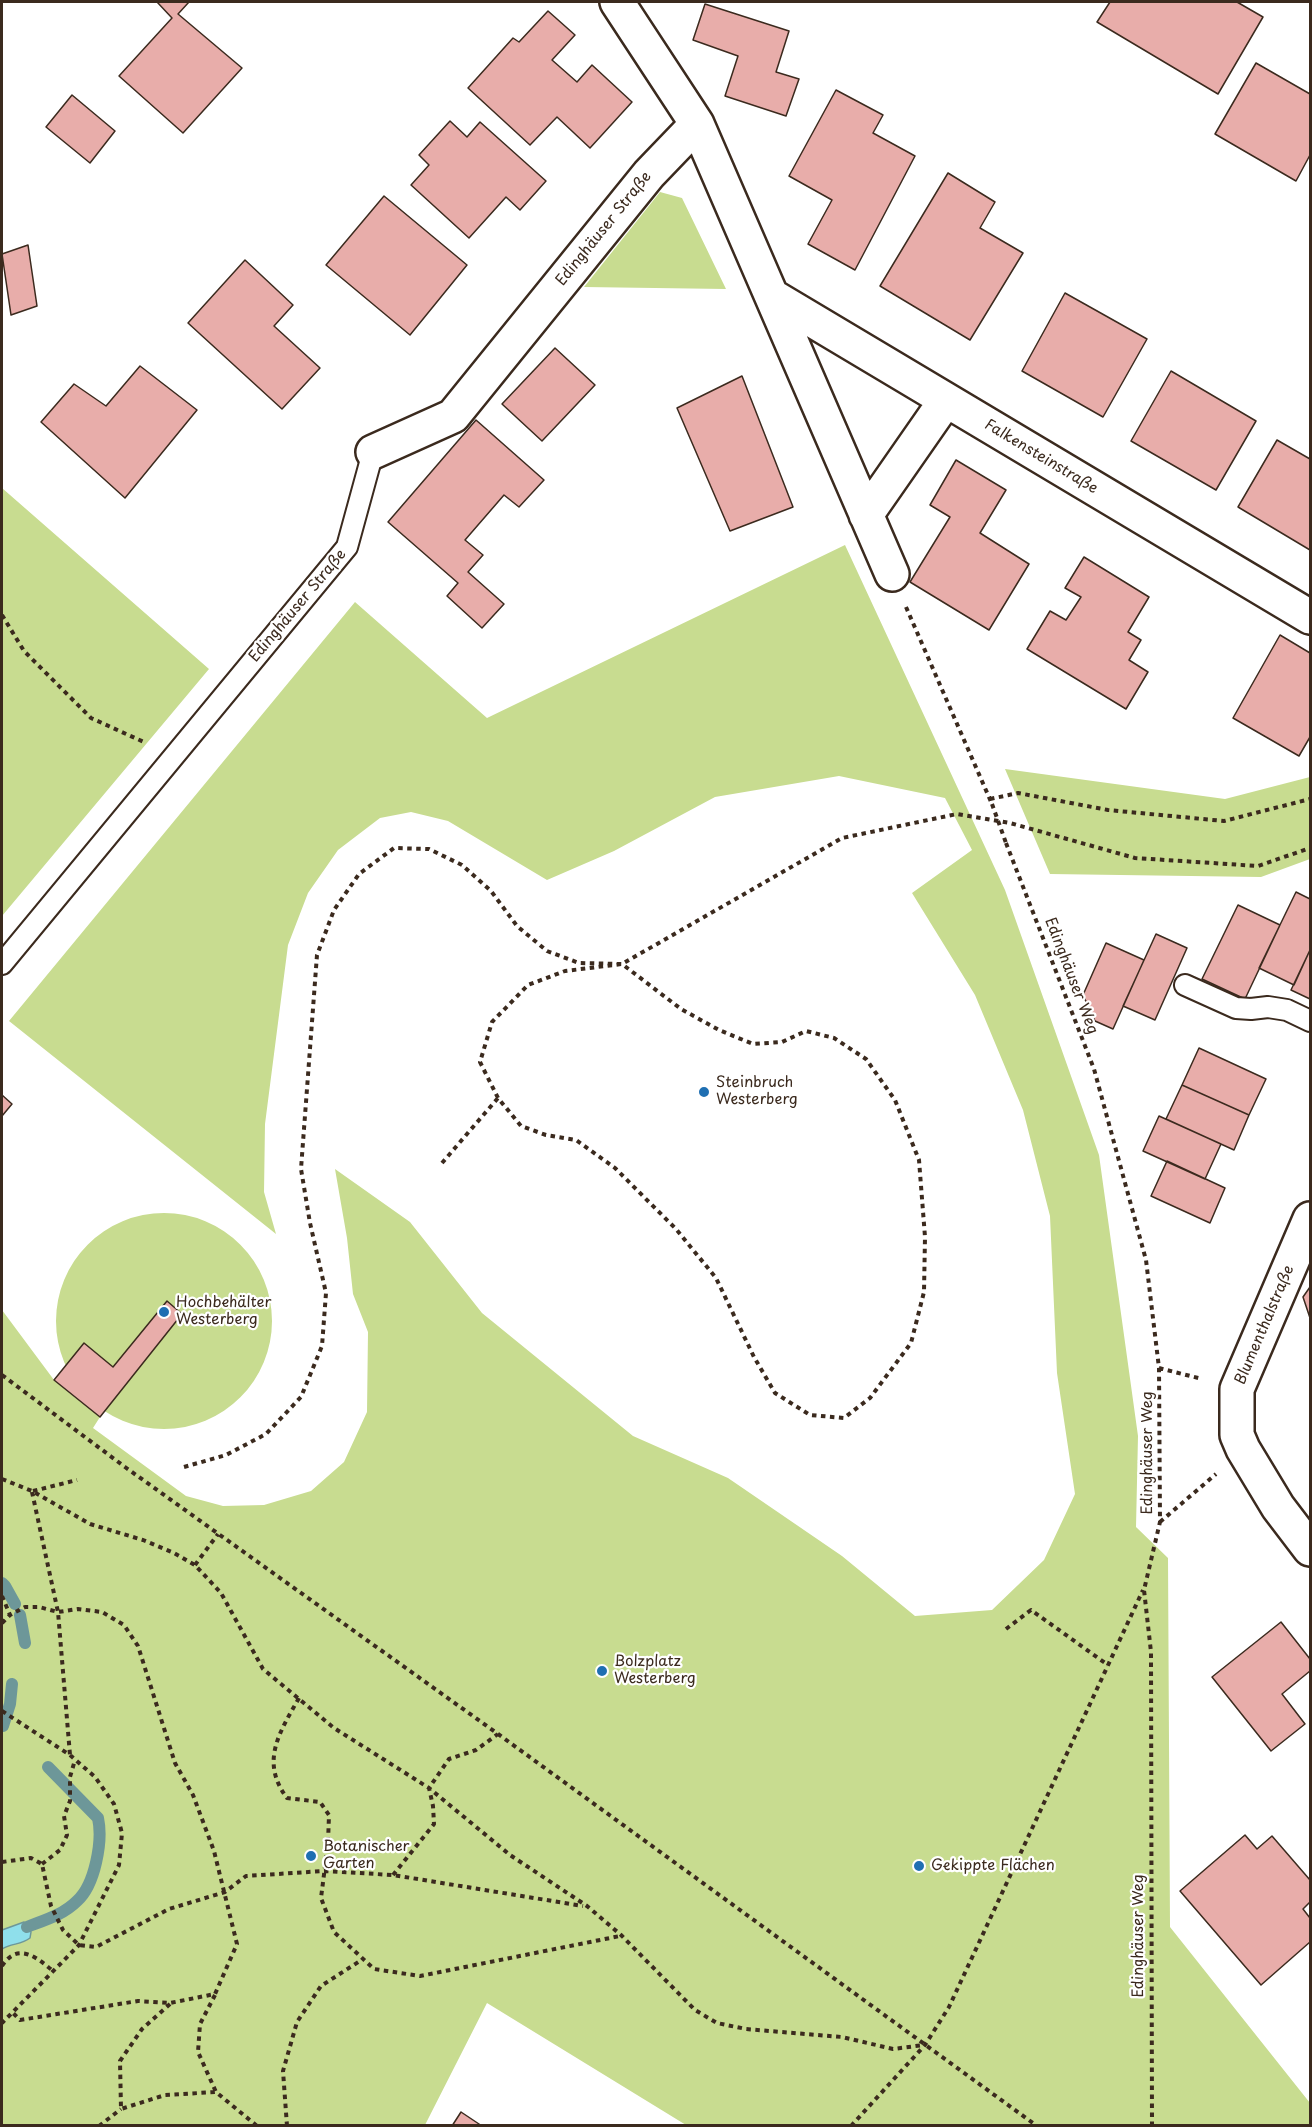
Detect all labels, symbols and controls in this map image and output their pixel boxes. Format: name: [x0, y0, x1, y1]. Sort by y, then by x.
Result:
street label: Edinghäuser Straße: [553, 168, 655, 290]
street label: Falkensteinstraße: [981, 416, 1101, 498]
street label: Edinghäuser Straße: [246, 546, 350, 666]
street label: Edinghäuser Weg: [1041, 915, 1101, 1037]
place label: Steinbruch Westerberg: [716, 1074, 798, 1109]
marker: Steinbruch Westerberg: [697, 1085, 711, 1099]
street label: Blumenthalstraße: [1232, 1263, 1298, 1387]
place label: Hochbehälter Westerberg: [176, 1294, 272, 1329]
marker: Hochbehälter Westerberg: [157, 1305, 171, 1319]
street label: Edinghäuser Weg: [1139, 1391, 1157, 1515]
place label: Bolzplatz Westerberg: [614, 1653, 696, 1688]
marker: Bolzplatz Westerberg: [595, 1664, 609, 1678]
place label: Botanischer Garten: [323, 1838, 410, 1873]
marker: Botanischer Garten: [304, 1849, 318, 1863]
place label: Gekippte Flächen: [931, 1857, 1055, 1875]
marker: Gekippte Flächen: [912, 1859, 926, 1873]
street label: Edinghäuser Weg: [1130, 1874, 1148, 1998]

